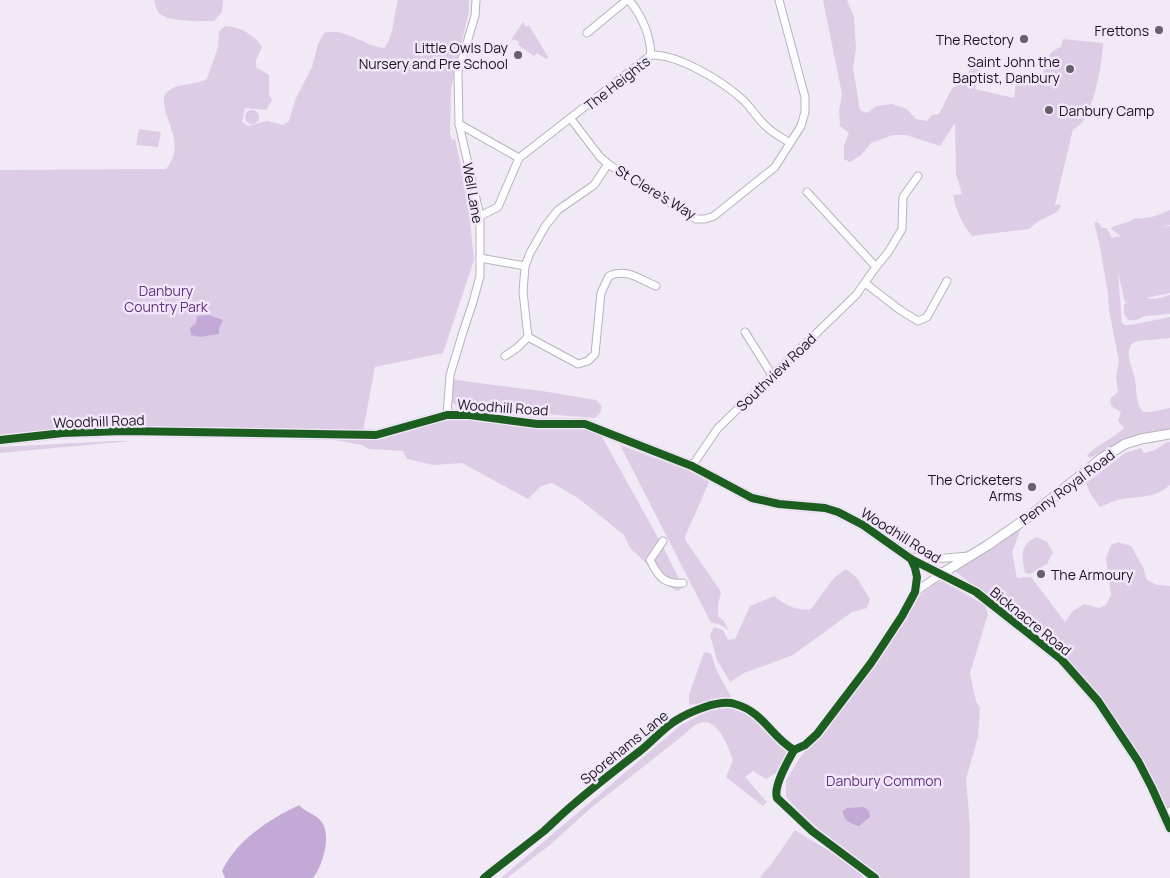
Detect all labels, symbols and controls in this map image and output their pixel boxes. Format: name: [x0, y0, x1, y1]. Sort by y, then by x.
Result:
place label: Frettons: [1095, 21, 1149, 40]
marker: Frettons: [1153, 24, 1165, 36]
place label: The Rectory: [936, 30, 1015, 49]
marker: The Rectory: [1018, 33, 1030, 45]
place label: Little Owls Day Nursery and Pre School: [359, 38, 509, 73]
marker: Little Owls Day Nursery and Pre School: [512, 49, 524, 61]
street label: The Heights: [580, 51, 654, 115]
place label: Saint John the Baptist, Danbury: [953, 52, 1061, 87]
marker: Saint John the Baptist, Danbury: [1064, 63, 1076, 75]
place label: Danbury Camp: [1059, 101, 1154, 120]
marker: Danbury Camp: [1043, 104, 1055, 116]
street label: St Clere's Way: [612, 160, 700, 224]
street label: Well Lane: [458, 161, 488, 225]
park label: Danbury Country Park: [124, 281, 209, 316]
street label: Southview Road: [732, 329, 820, 415]
street label: Woodhill Road: [457, 394, 549, 420]
street label: Woodhill Road: [53, 410, 145, 432]
street label: Penny Royal Road: [1016, 445, 1118, 529]
place label: The Cricketers Arms: [928, 470, 1022, 505]
marker: The Cricketers Arms: [1026, 481, 1038, 493]
street label: Woodhill Road: [857, 503, 945, 567]
place label: The Armoury: [1051, 565, 1134, 584]
marker: The Armoury: [1035, 568, 1047, 580]
street label: Bicknacre Road: [986, 582, 1076, 660]
street label: Sporehams Lane: [576, 706, 672, 788]
park label: Danbury Common: [826, 771, 942, 790]

